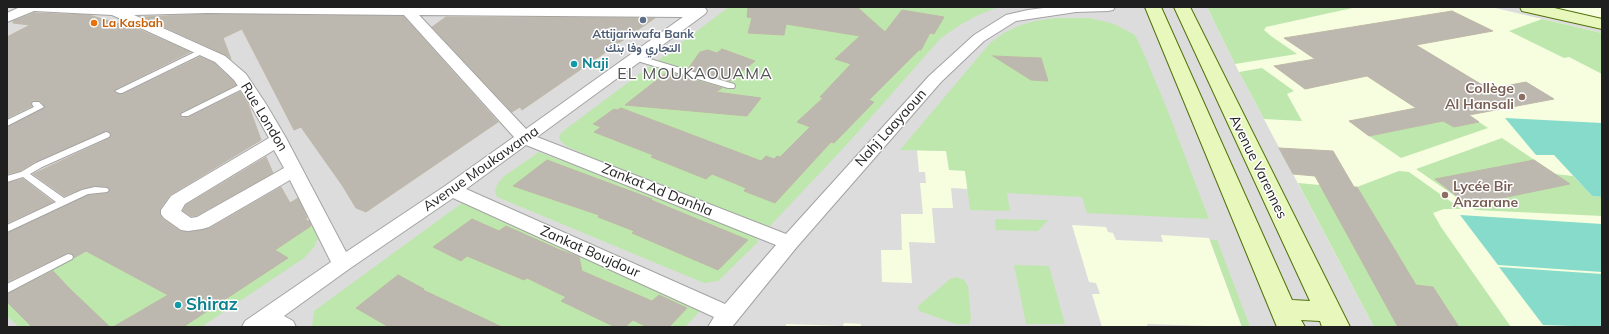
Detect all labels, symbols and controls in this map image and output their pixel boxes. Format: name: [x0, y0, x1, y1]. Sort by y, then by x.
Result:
marker: Attijariwafa Bank التجاري وفا بنك: [638, 15, 648, 25]
place label: La Kasbah: [102, 16, 163, 30]
marker: La Kasbah: [89, 18, 99, 28]
place label: Attijariwafa Bank التجاري وفا بنك: [592, 27, 694, 55]
place label: Naji: [582, 56, 609, 72]
marker: Naji: [569, 59, 579, 69]
district label: EL MOUKAOUAMA: [617, 64, 773, 84]
street label: Rue London: [237, 80, 291, 154]
place label: Collège Al Hansali: [1445, 81, 1514, 114]
street label: Nahj Laayaoun: [852, 86, 930, 170]
marker: Collège Al Hansali: [1517, 92, 1527, 102]
street label: Avenue Varennes: [1226, 112, 1290, 222]
street label: Avenue Moukawama: [420, 123, 542, 215]
street label: Zankat Ad Danhla: [599, 160, 715, 220]
place label: Lycée Bir Anzarane: [1453, 179, 1518, 212]
marker: Lycée Bir Anzarane: [1440, 190, 1450, 200]
street label: Zankat Boujdour: [538, 222, 642, 282]
place label: Shiraz: [186, 295, 238, 315]
marker: Shiraz: [173, 300, 183, 310]

